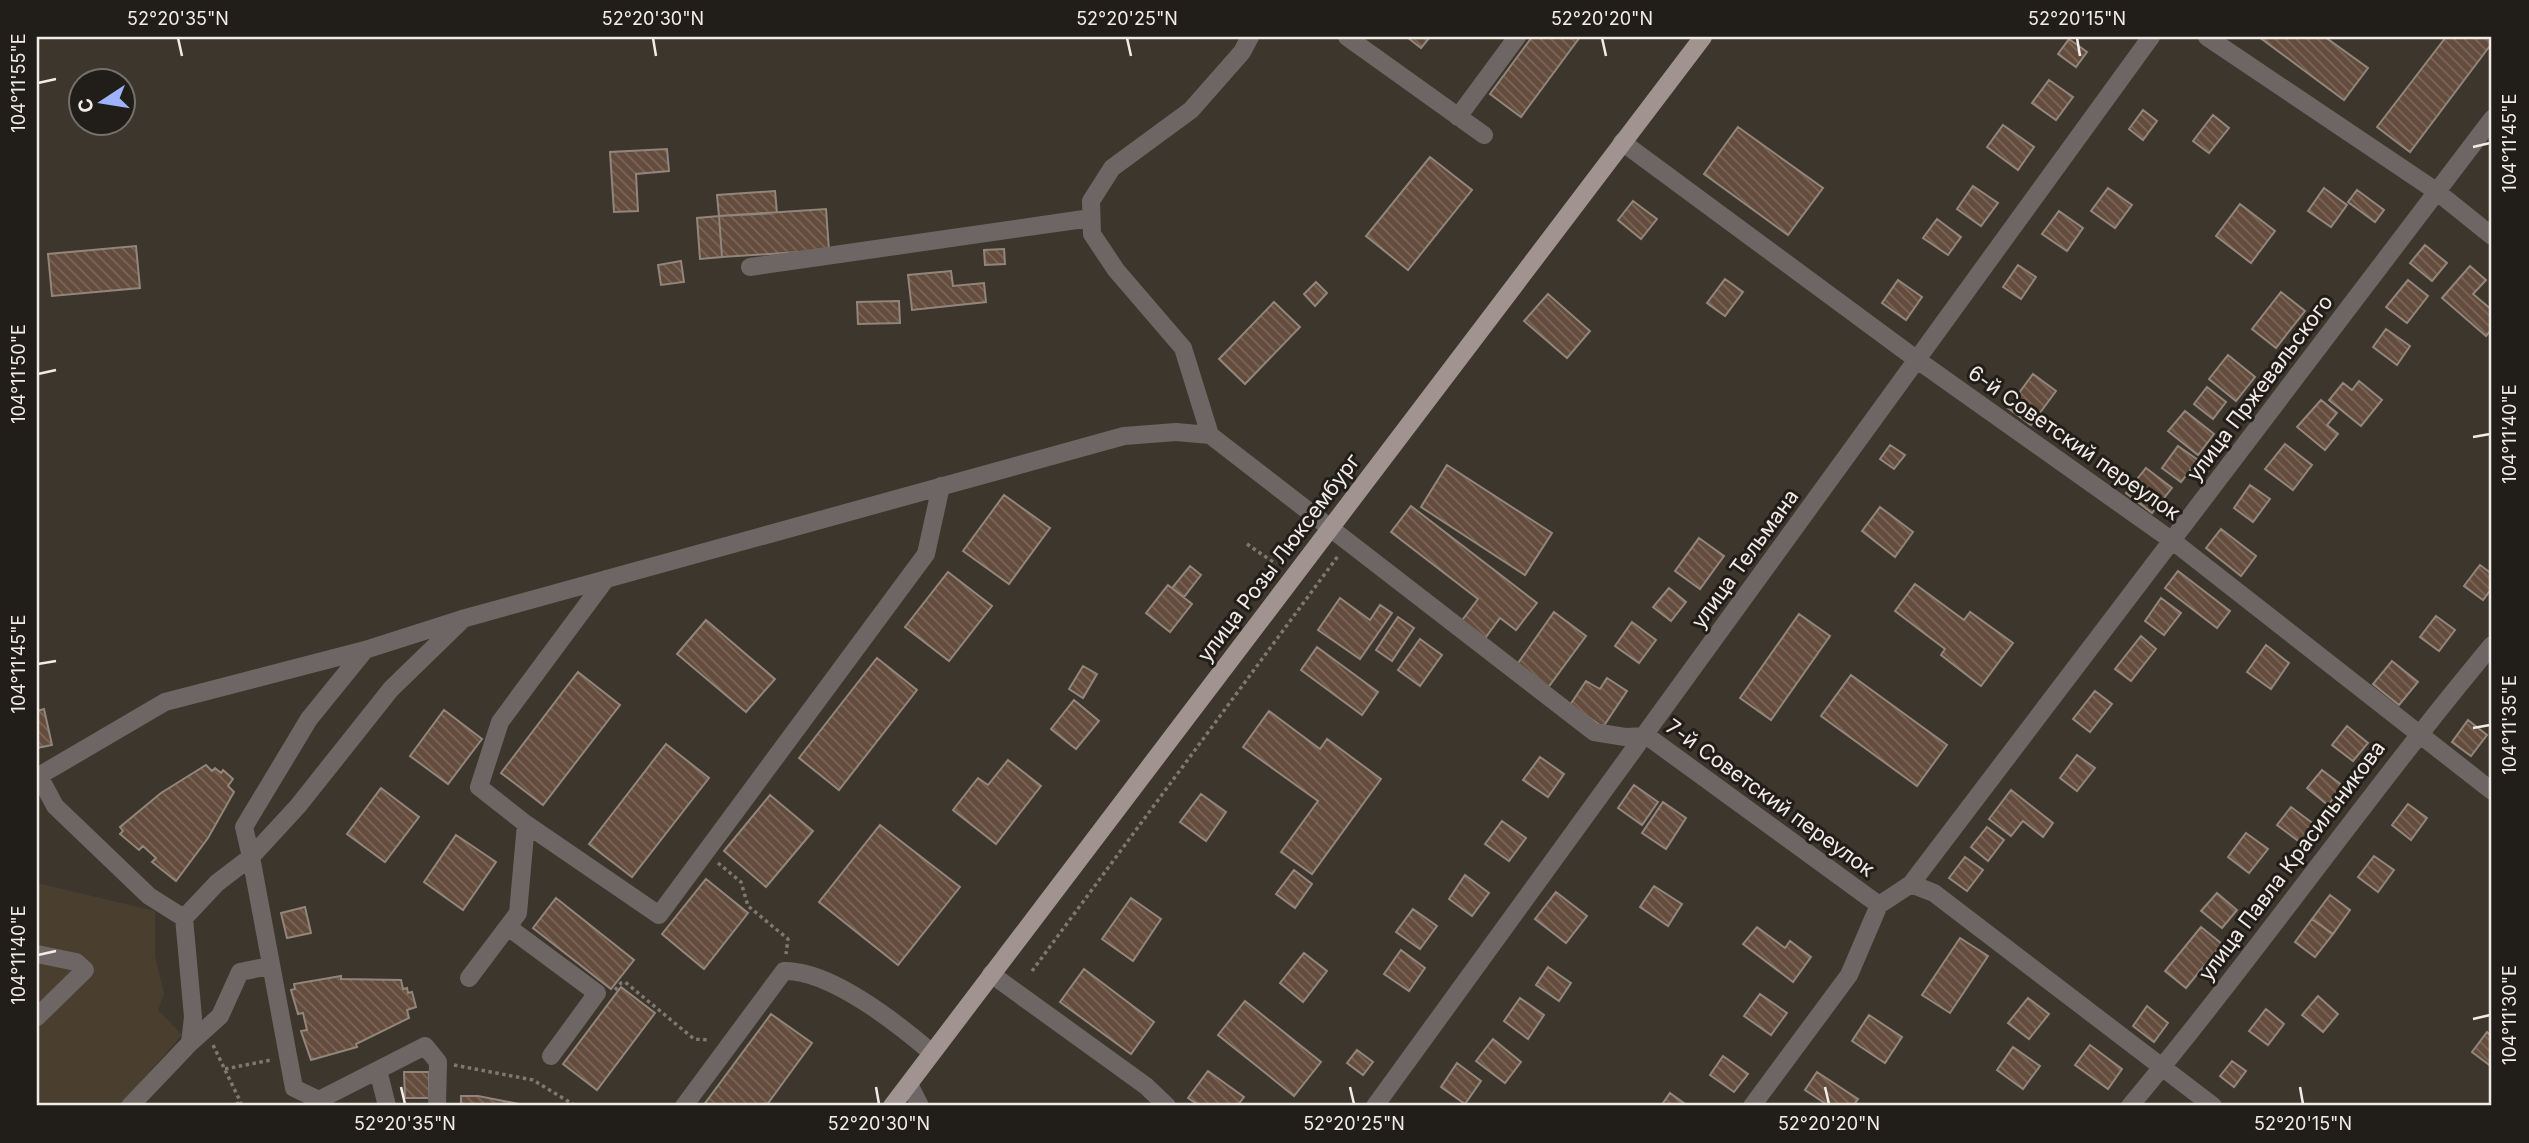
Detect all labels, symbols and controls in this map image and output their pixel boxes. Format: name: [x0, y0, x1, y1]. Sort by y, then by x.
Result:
text: 52°20'35"N: [127, 8, 229, 29]
text: 52°20'30"N: [602, 8, 704, 29]
text: 52°20'25"N: [1076, 8, 1178, 29]
text: 52°20'20"N: [1551, 8, 1653, 29]
text: 52°20'15"N: [2028, 8, 2126, 29]
text: 104°11'55"E: [8, 33, 29, 133]
north arrow: [66, 66, 136, 136]
text: 104°11'45"E: [2499, 94, 2520, 192]
text: С: [73, 96, 99, 115]
street label: улица Пржевальского: [2181, 290, 2338, 486]
text: 104°11'50"E: [8, 324, 29, 424]
street label: 6-й Советский переулок: [1964, 360, 2185, 526]
text: 104°11'40"E: [2499, 384, 2520, 484]
street label: улица Розы Люксембург: [1192, 449, 1365, 667]
street label: улица Тельмана: [1686, 484, 1803, 633]
text: 104°11'45"E: [8, 615, 29, 713]
text: 104°11'35"E: [2499, 675, 2520, 775]
street label: 7-й Советский переулок: [1661, 714, 1880, 882]
street label: улица Павла Красильникова: [2193, 736, 2390, 986]
text: 104°11'40"E: [8, 905, 29, 1005]
text: 104°11'30"E: [2499, 965, 2520, 1065]
text: 52°20'35"N: [354, 1113, 456, 1134]
text: 52°20'30"N: [828, 1113, 930, 1134]
text: 52°20'25"N: [1303, 1113, 1405, 1134]
text: 52°20'20"N: [1778, 1113, 1880, 1134]
text: 52°20'15"N: [2254, 1113, 2352, 1134]

